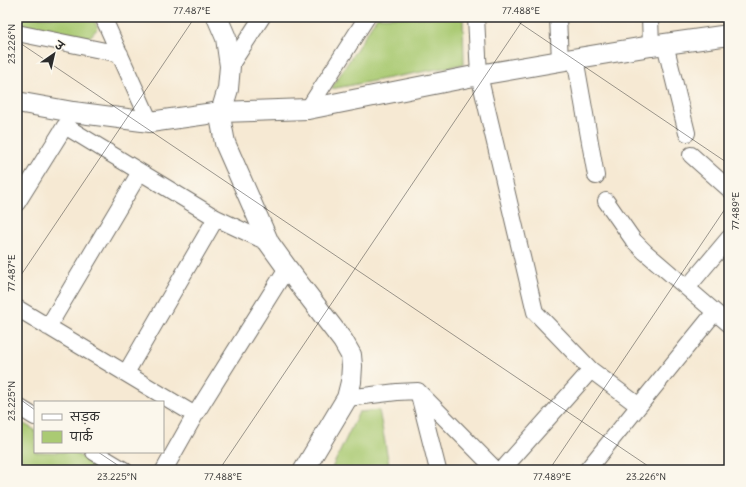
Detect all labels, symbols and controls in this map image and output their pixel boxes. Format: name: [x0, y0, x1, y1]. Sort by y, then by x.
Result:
text: 77.487°E: [173, 4, 211, 17]
text: 77.488°E: [502, 4, 540, 17]
text: 23.226°N: [5, 24, 18, 64]
north arrow: [34, 34, 74, 74]
text: उ: [52, 37, 68, 54]
text: 77.489°E: [729, 192, 742, 230]
text: 77.487°E: [5, 254, 18, 292]
text: 23.225°N: [5, 381, 18, 421]
legend: [34, 401, 164, 453]
text: सड़क: [69, 409, 101, 425]
text: पार्क: [69, 427, 94, 444]
text: 23.225°N: [97, 470, 137, 483]
text: 77.488°E: [204, 470, 242, 483]
text: 77.489°E: [533, 470, 571, 483]
text: 23.226°N: [626, 470, 666, 483]

